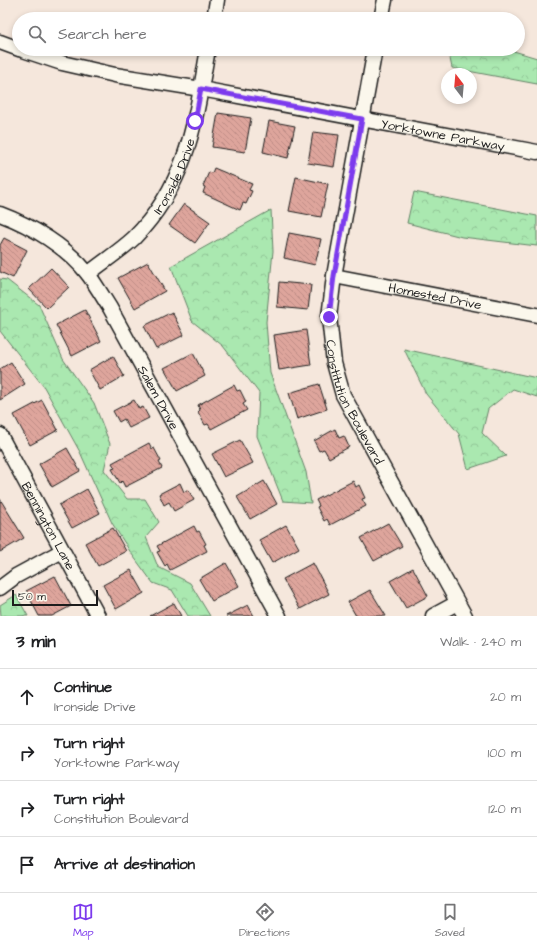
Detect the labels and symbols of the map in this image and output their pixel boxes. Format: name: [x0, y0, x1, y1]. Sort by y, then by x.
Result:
north arrow: [441, 68, 477, 104]
route start: [186, 112, 204, 130]
street label: Yorktowne Parkway: [379, 115, 506, 157]
street label: Ironside Drive: [149, 136, 200, 218]
street label: Homested Drive: [387, 279, 483, 314]
route end: [320, 308, 338, 326]
street label: Constitution Boulevard: [322, 339, 388, 468]
street label: Salem Drive: [133, 362, 183, 433]
street label: Bennington Lane: [17, 479, 79, 573]
scale bar: [12, 588, 98, 607]

